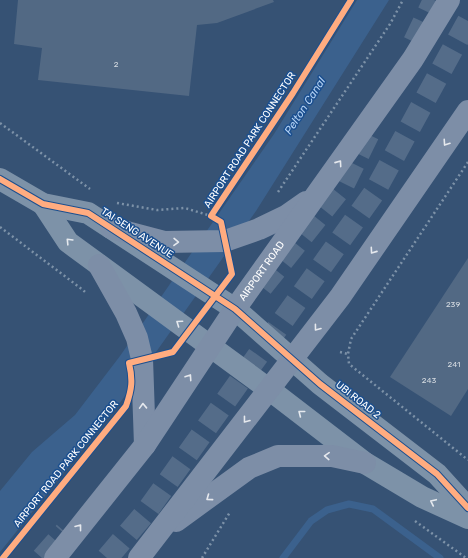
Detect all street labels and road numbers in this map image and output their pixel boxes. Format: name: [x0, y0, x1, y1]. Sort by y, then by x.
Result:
street label: AIRPORT ROAD PARK CONNECTOR: [202, 70, 299, 210]
street label: TAI SENG AVENUE: [99, 205, 175, 261]
street label: AIRPORT ROAD: [237, 239, 287, 303]
street label: UBI ROAD 2: [333, 379, 383, 421]
street label: AIRPORT ROAD PARK CONNECTOR: [11, 398, 121, 530]

